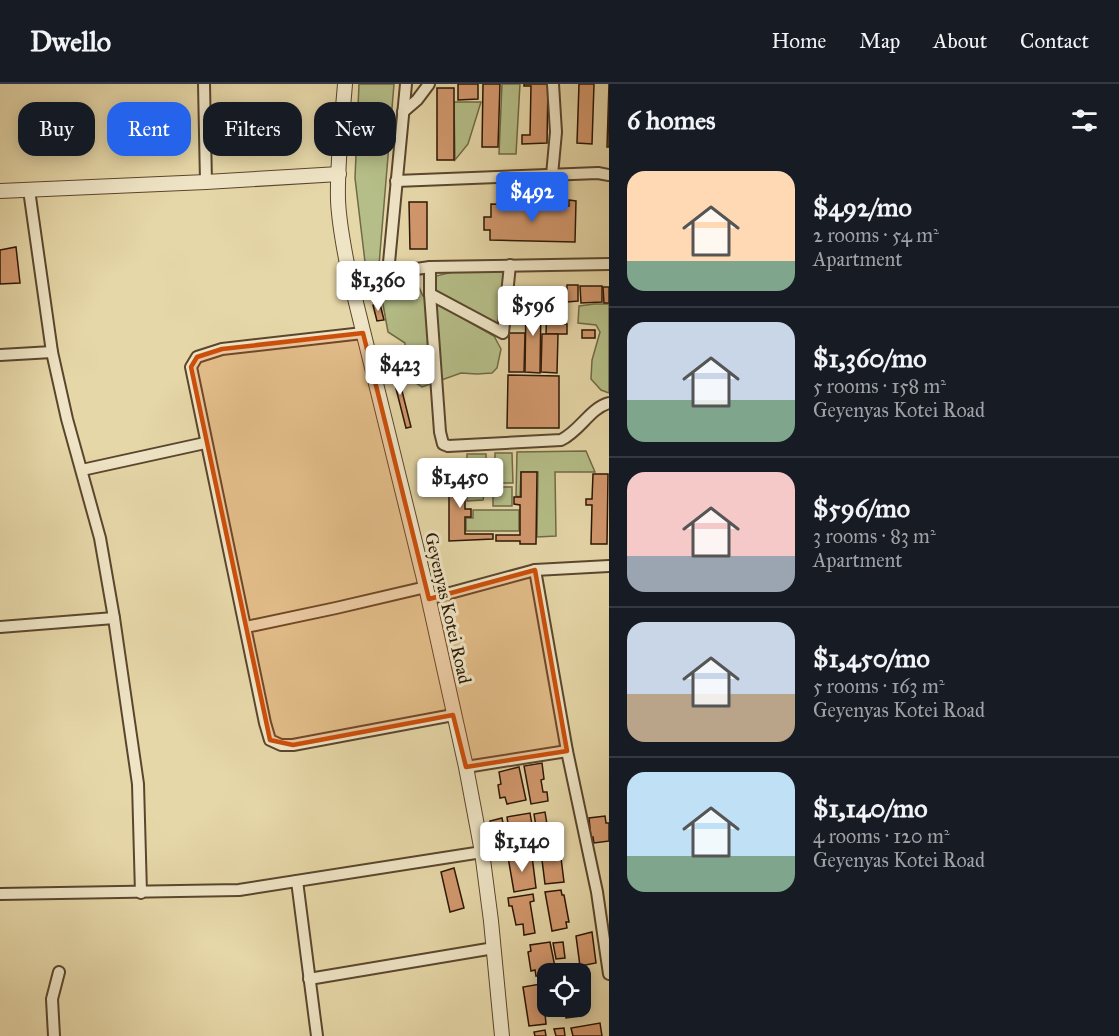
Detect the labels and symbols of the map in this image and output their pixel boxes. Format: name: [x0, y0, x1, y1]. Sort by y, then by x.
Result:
pin: $492: [496, 172, 568, 223]
pin: $1,360: [329, 261, 427, 312]
pin: $596: [497, 286, 569, 337]
pin: $423: [364, 345, 436, 396]
pin: $1,450: [411, 458, 509, 509]
street label: Geyenyas Kotei Road: [420, 530, 476, 686]
pin: $1,140: [473, 822, 571, 873]

